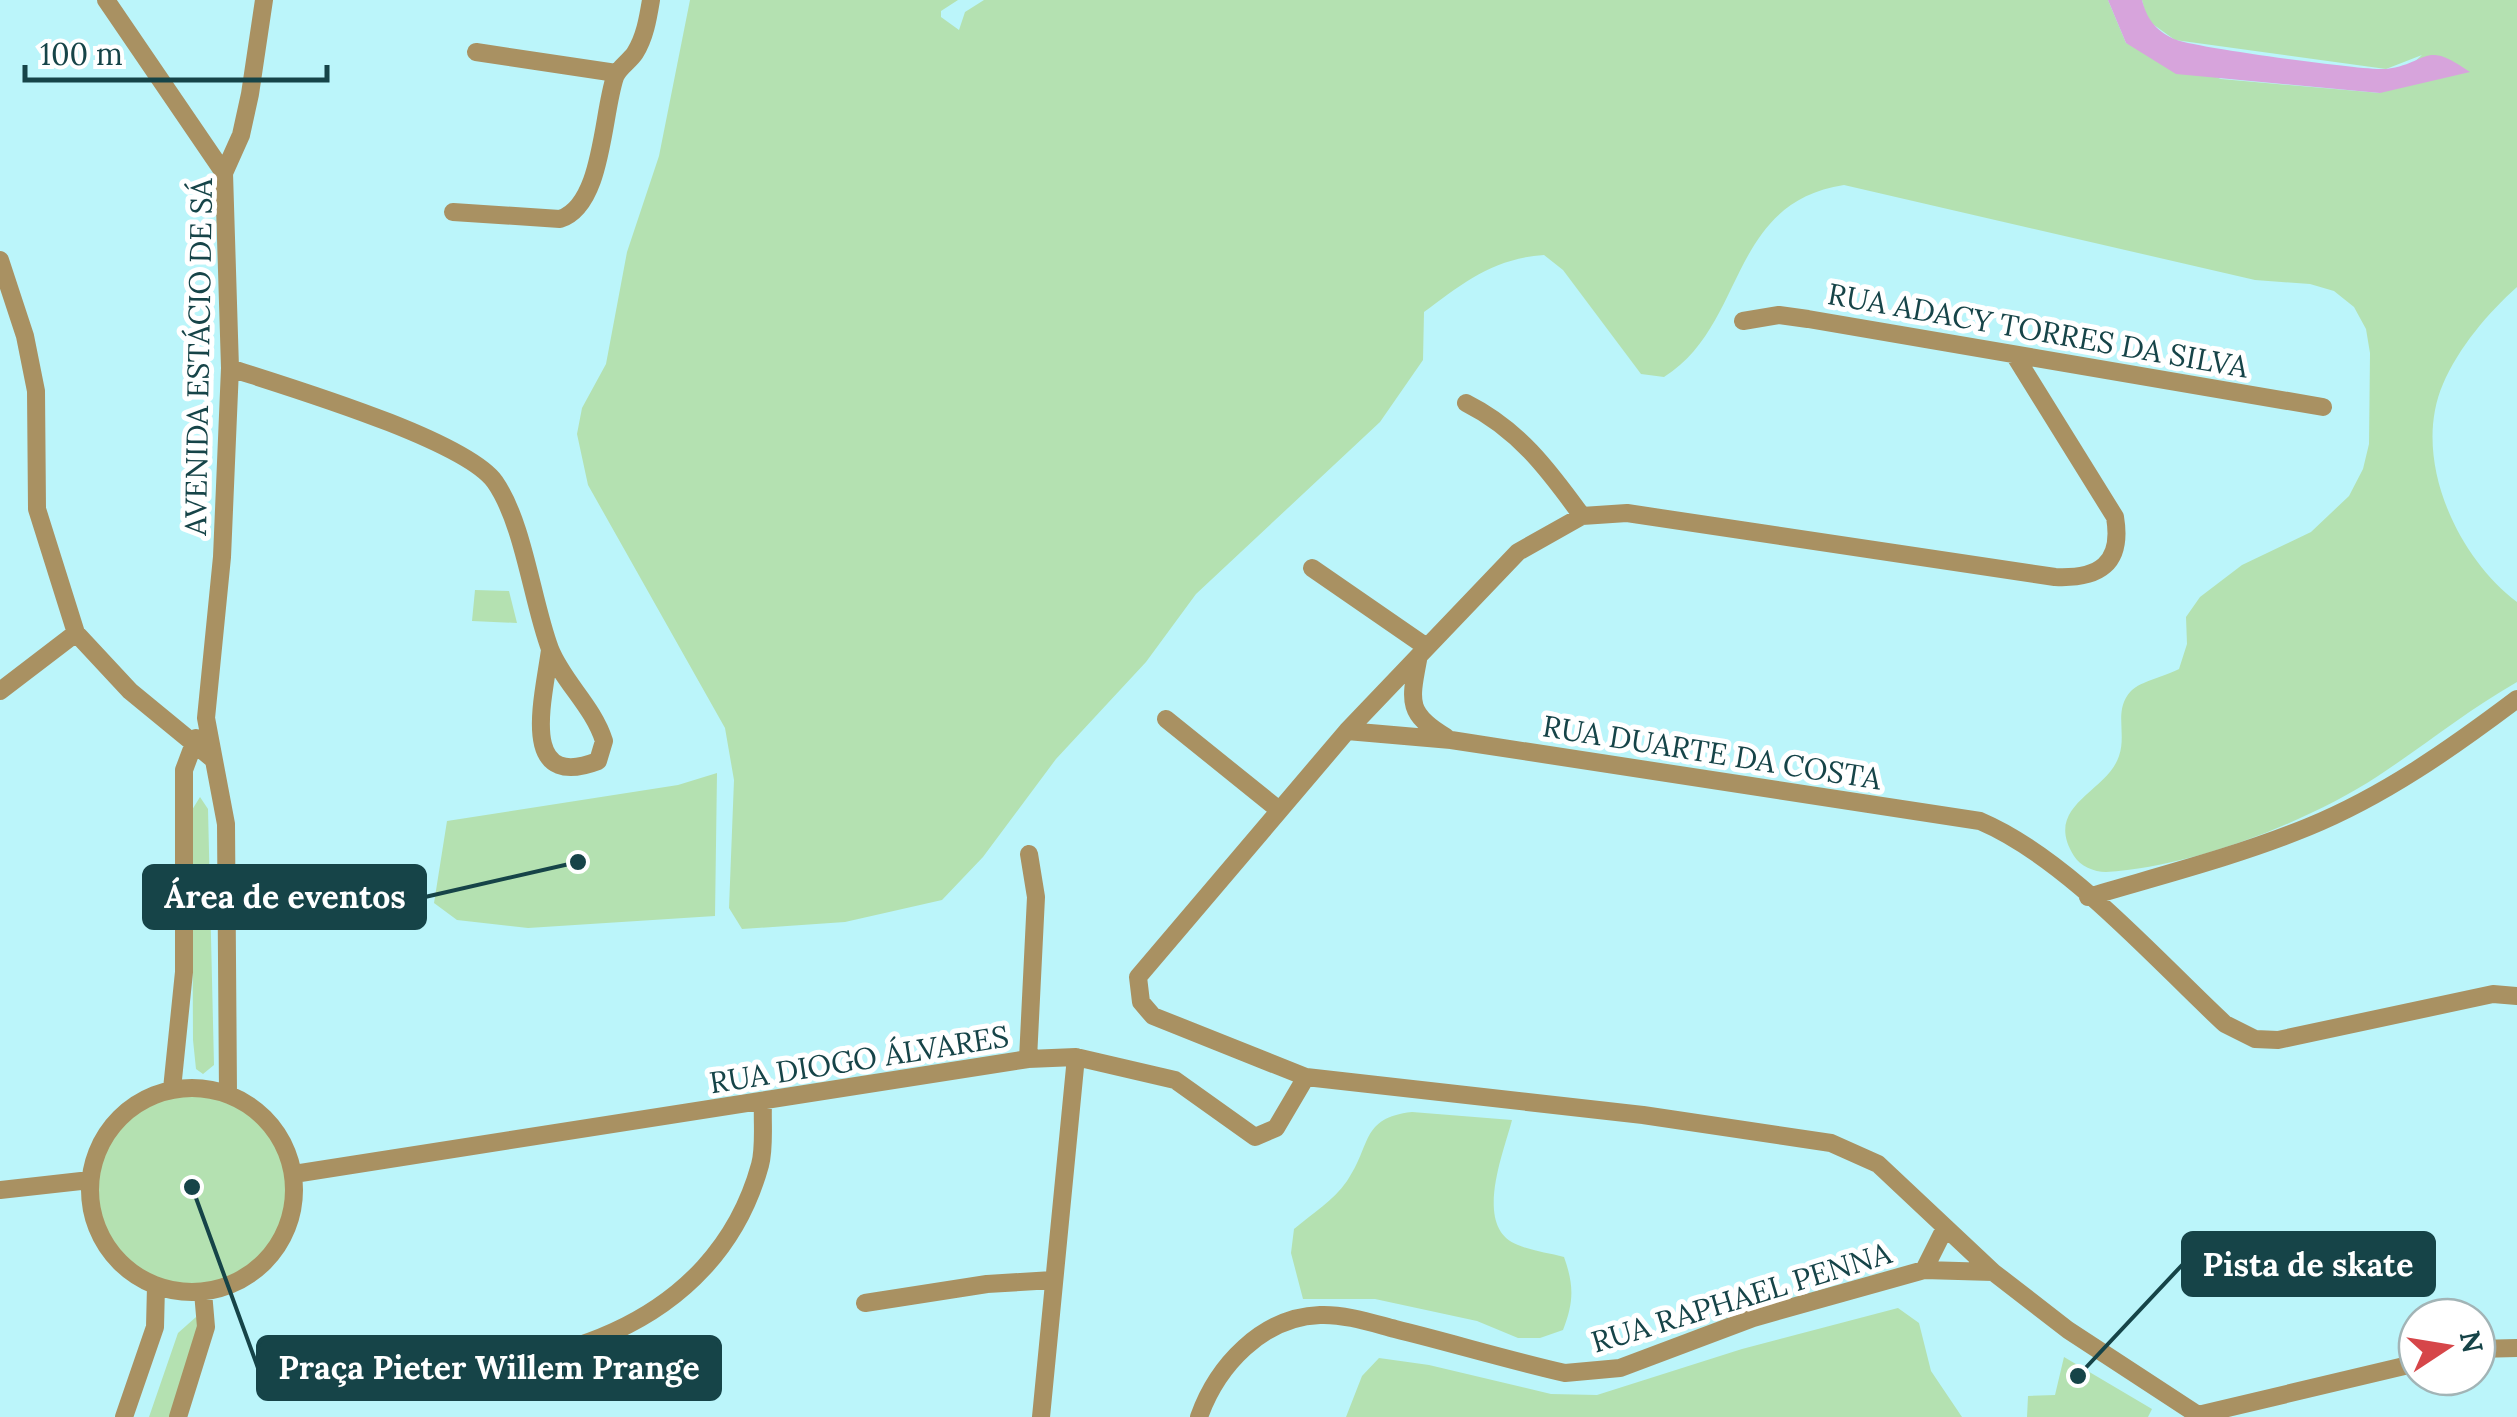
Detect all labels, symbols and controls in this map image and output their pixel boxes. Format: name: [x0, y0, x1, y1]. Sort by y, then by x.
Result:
scale bar: [25, 20, 328, 82]
text: 100 m: [40, 35, 123, 73]
street label: AVENIDA ESTÁCIO DE SÁ: [176, 177, 220, 537]
street label: RUA ADACY TORRES DA SILVA: [1825, 274, 2252, 386]
street label: RUA DUARTE DA COSTA: [1540, 706, 1885, 798]
callout: Área de eventos: [144, 866, 425, 928]
text: Área de eventos: [164, 876, 406, 917]
street label: RUA DIOGO ÁLVARES: [707, 1017, 1011, 1101]
street label: RUA RAPHAEL PENNA: [1586, 1233, 1897, 1361]
callout: Pista de skate: [2183, 1233, 2434, 1295]
text: Pista de skate: [2202, 1244, 2414, 1285]
north arrow: [2397, 1297, 2497, 1397]
text: N: [2452, 1327, 2491, 1356]
callout: Praça Pieter Willem Prange: [258, 1337, 720, 1399]
text: Praça Pieter Willem Prange: [278, 1347, 700, 1388]

